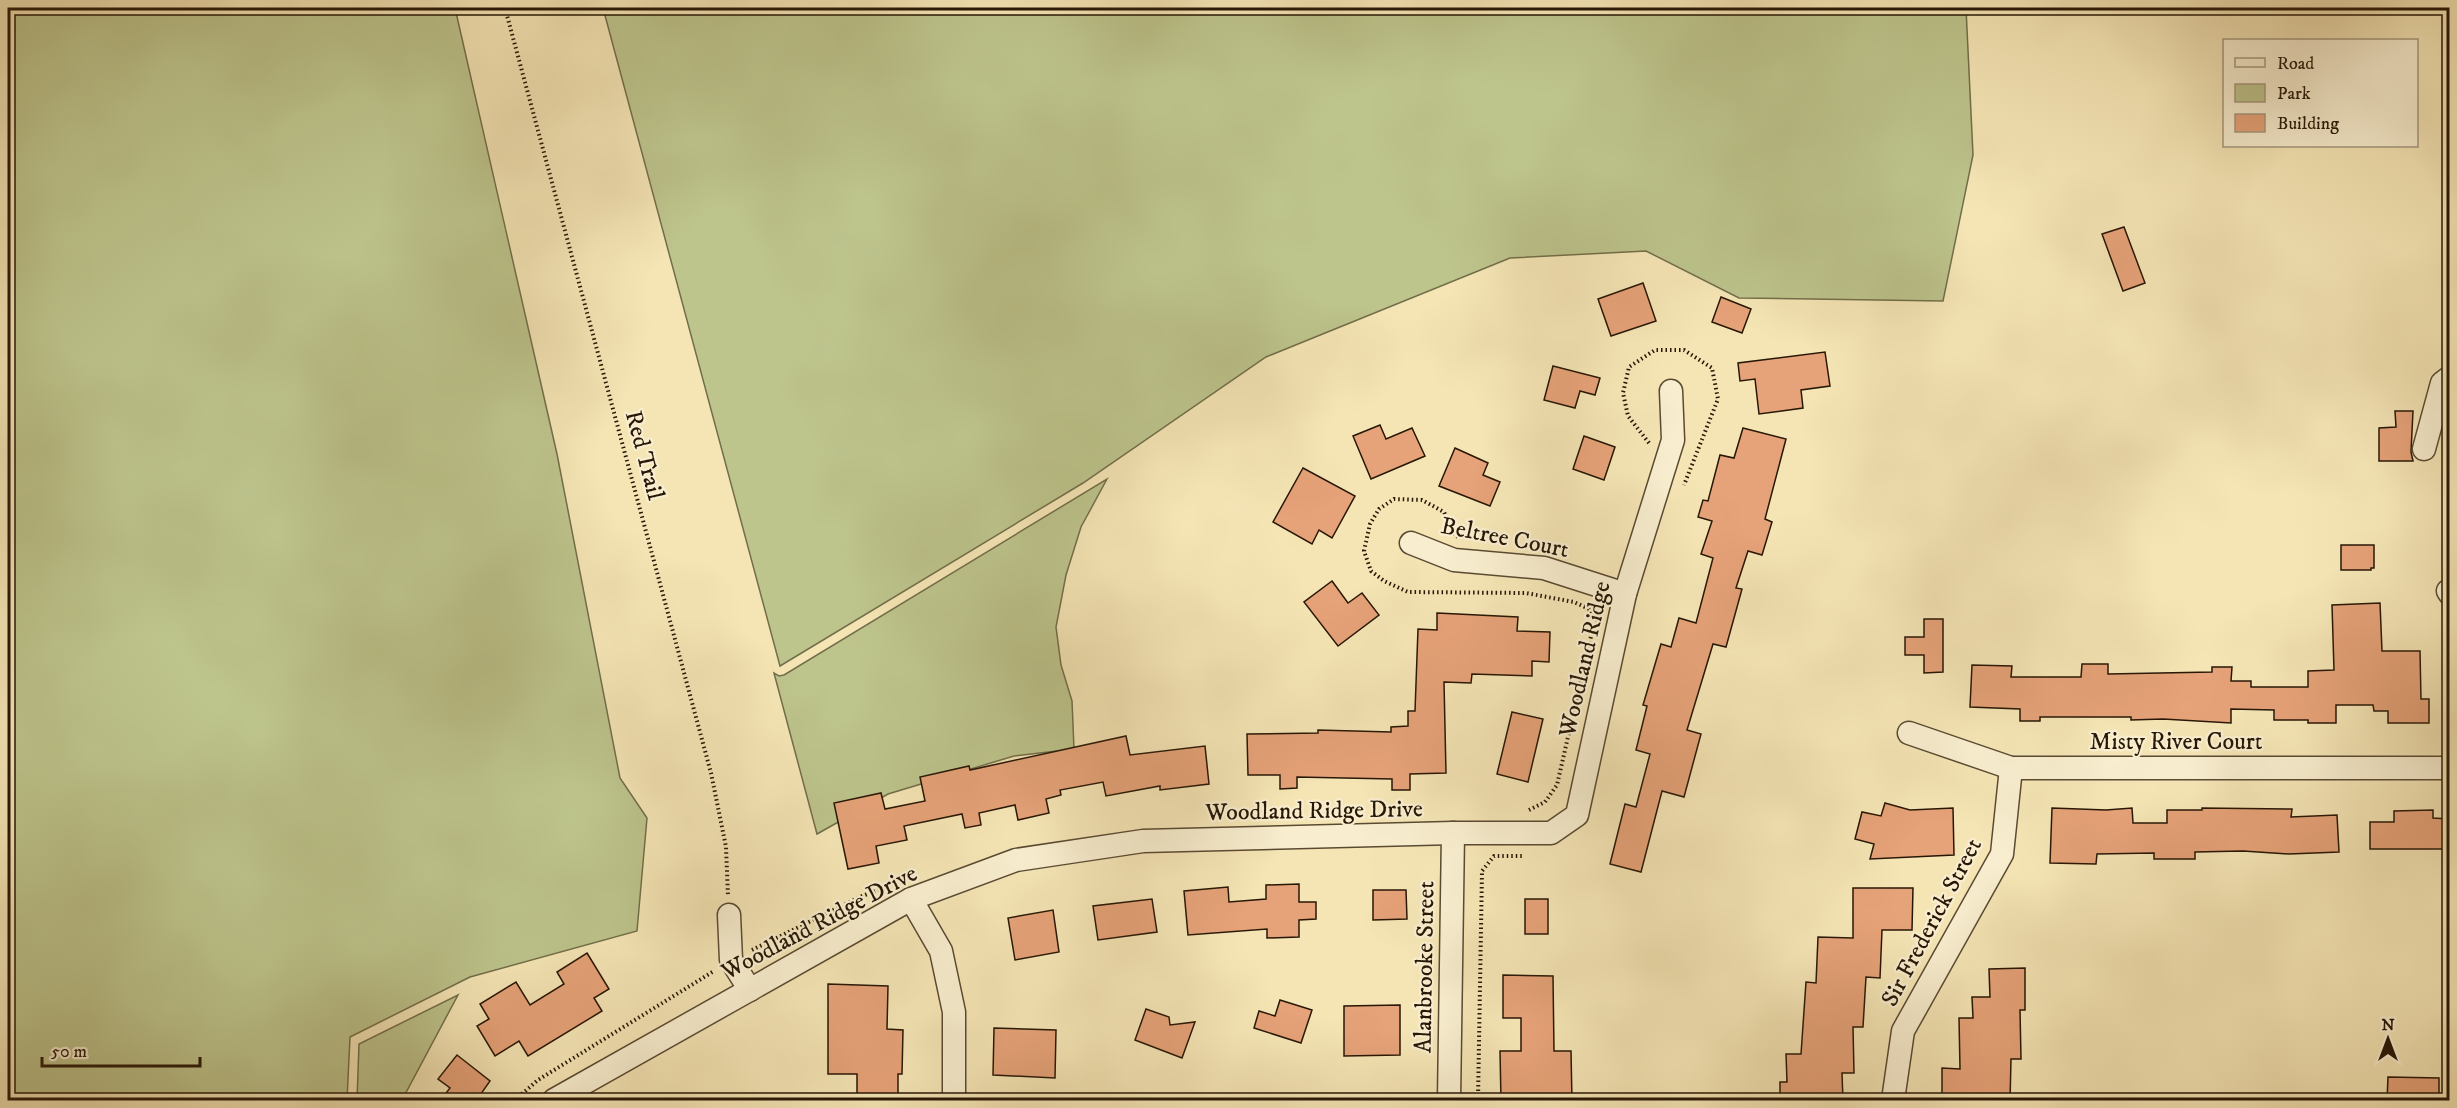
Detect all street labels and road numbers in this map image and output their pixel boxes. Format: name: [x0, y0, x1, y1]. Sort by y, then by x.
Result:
street label: Red Trail: [618, 407, 671, 504]
street label: Beltree Court: [1438, 511, 1572, 565]
street label: Woodland Ridge: [1552, 578, 1617, 741]
street label: Misty River Court: [2090, 727, 2263, 757]
street label: Woodland Ridge Drive: [1204, 794, 1423, 828]
street label: Sir Frederick Street: [1875, 833, 1989, 1012]
street label: Woodland Ridge Drive: [716, 859, 923, 988]
street label: Alanbrooke Street: [1409, 880, 1442, 1053]

